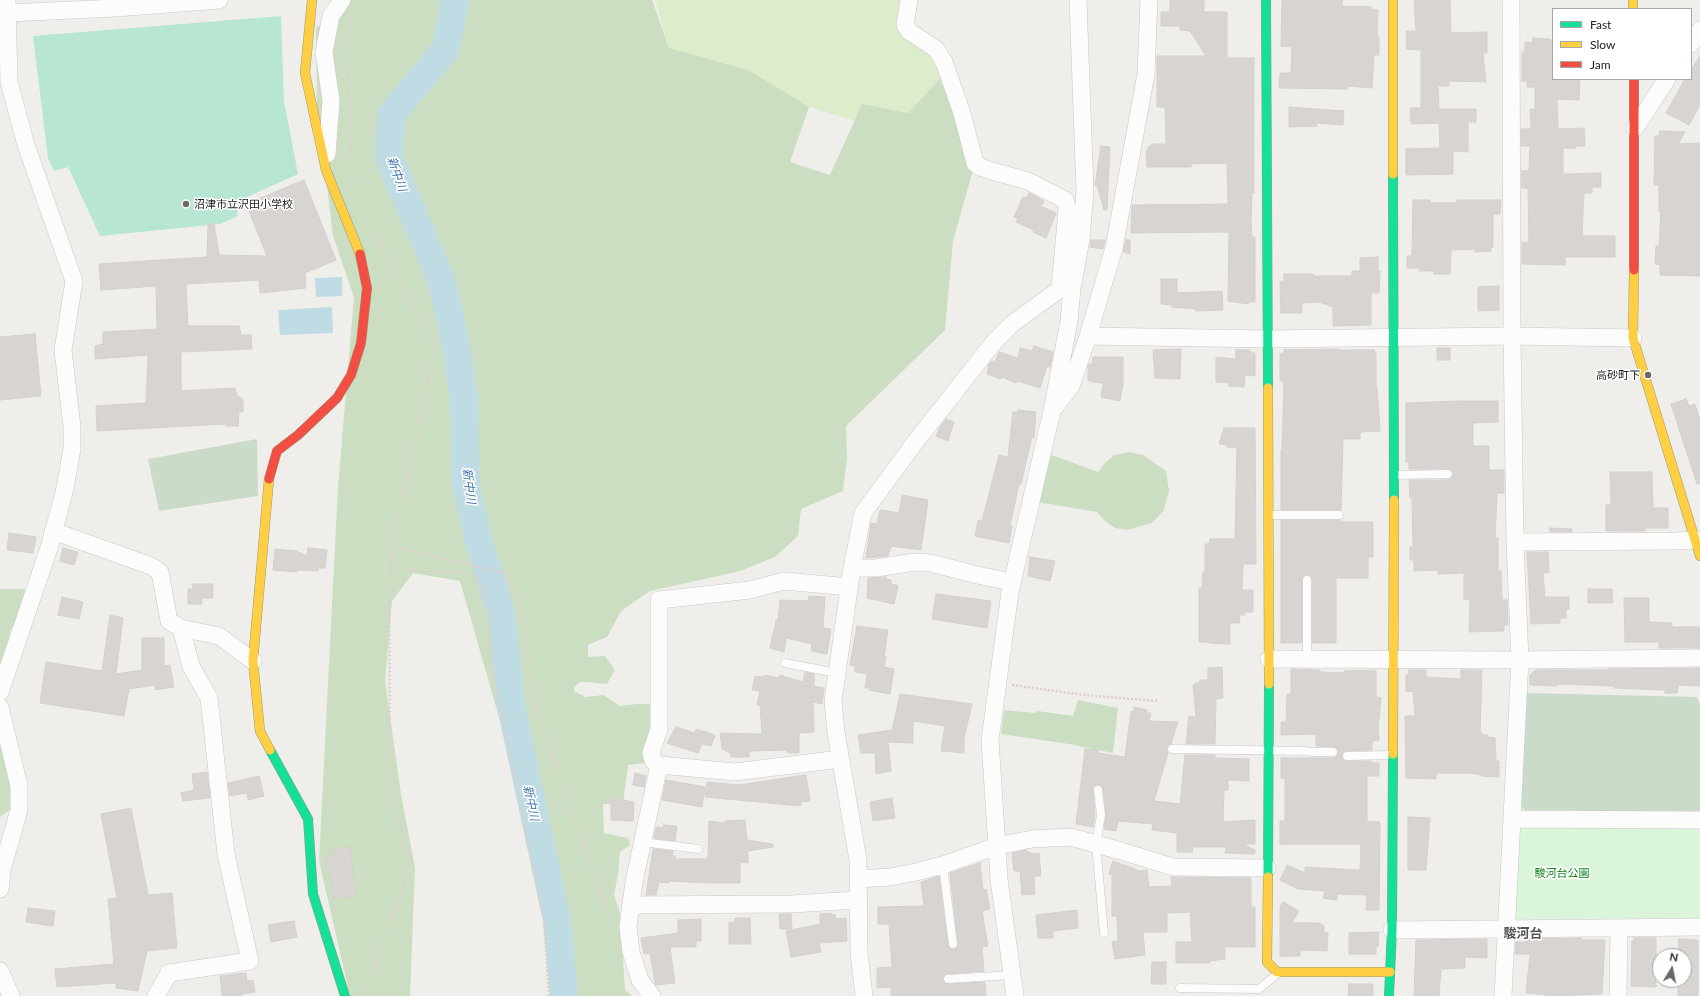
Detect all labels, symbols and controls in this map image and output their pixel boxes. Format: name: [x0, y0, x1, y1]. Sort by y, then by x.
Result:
legend: [1552, 8, 1692, 80]
text: Fast: [1590, 17, 1611, 32]
text: Slow: [1590, 37, 1615, 52]
text: Jam: [1590, 57, 1611, 72]
water label: 新中川: [384, 155, 410, 193]
place label: 沼津市立沢田小学校: [194, 197, 293, 211]
marker: 沼津市立沢田小学校: [181, 199, 191, 209]
place label: 高砂町下: [1596, 368, 1640, 382]
marker: 高砂町下: [1643, 370, 1653, 380]
water label: 新中川: [460, 467, 478, 505]
water label: 新中川: [520, 784, 542, 822]
park label: 駿河台公園: [1535, 866, 1589, 880]
district label: 駿河台: [1504, 926, 1542, 942]
north arrow: [1652, 948, 1692, 988]
text: N: [1669, 950, 1679, 964]

